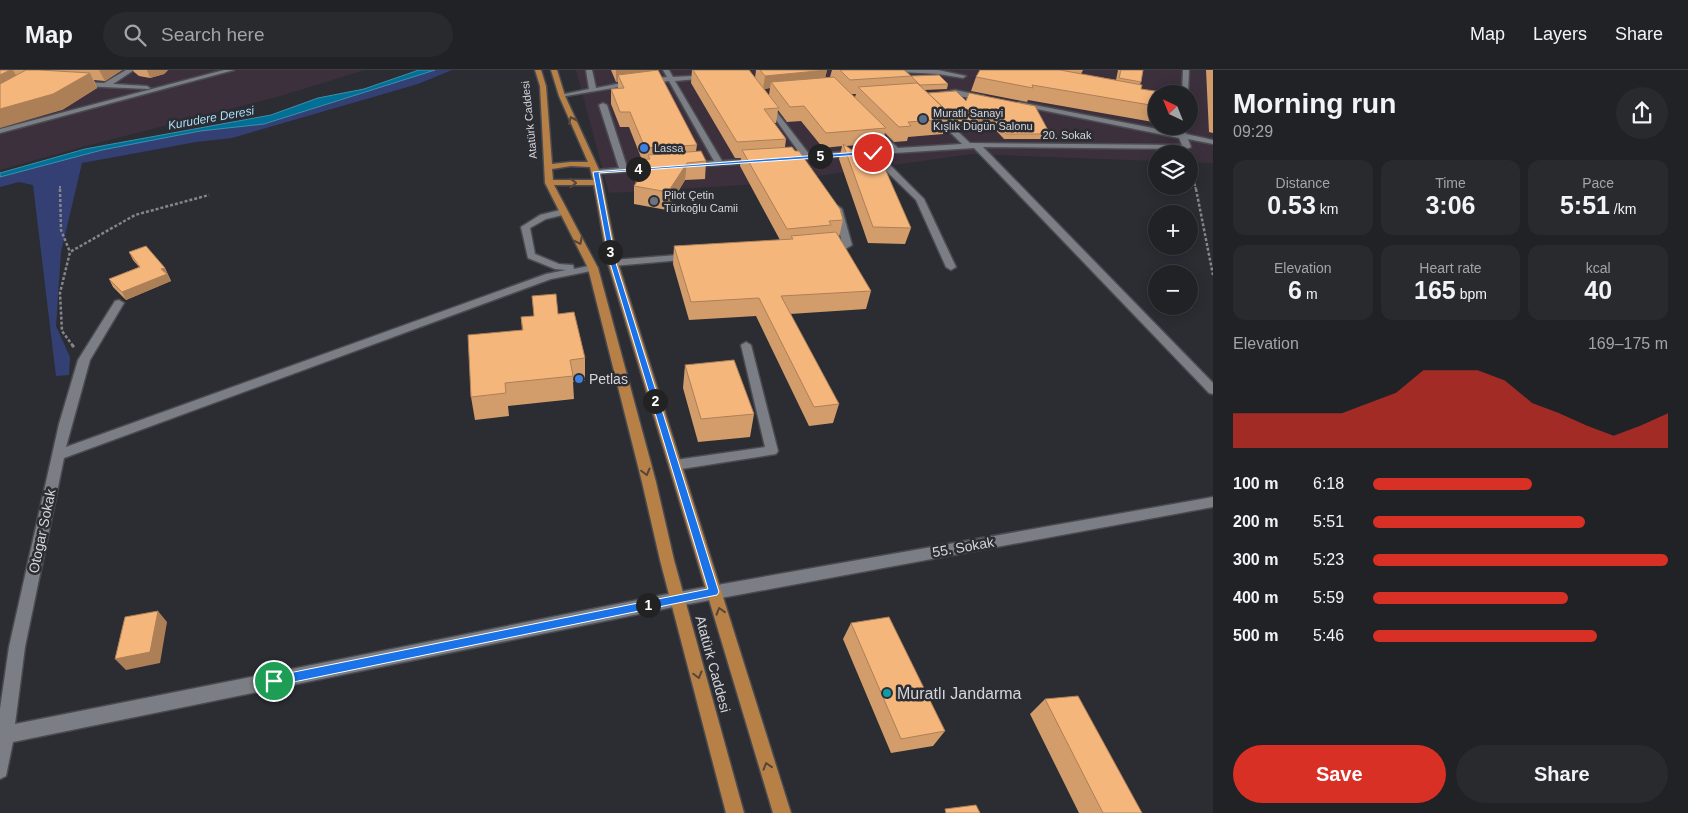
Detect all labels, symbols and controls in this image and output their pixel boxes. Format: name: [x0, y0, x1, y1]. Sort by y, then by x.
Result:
search box: [103, 12, 453, 57]
text: Map: [25, 21, 73, 48]
icon: search: [121, 21, 149, 49]
text: Search here: [161, 24, 265, 45]
text: Map: [1470, 24, 1505, 44]
text: Layers: [1533, 24, 1587, 44]
text: Share: [1615, 24, 1663, 44]
street label: Atatürk Caddesi: [519, 80, 539, 160]
north arrow: [1148, 85, 1198, 135]
map controls: [1148, 85, 1198, 315]
button: share: [1616, 87, 1668, 139]
text: Morning run: [1233, 88, 1396, 119]
water label: Kurudere Deresi: [167, 103, 256, 132]
place label: Muratlı Sanayi Kışlık Dügün Salonu: [933, 107, 1033, 132]
marker: Muratlı Sanayi Kışlık Dügün Salonu: [917, 113, 929, 125]
one-way arrow: [568, 116, 579, 125]
text: 09:29: [1233, 123, 1273, 140]
street label: 20. Sokak: [1043, 129, 1092, 141]
pin: [852, 132, 894, 174]
icon: check: [859, 139, 887, 167]
marker: Lassa: [638, 142, 650, 154]
place label: Lassa: [654, 142, 684, 154]
pin: 5: [808, 144, 832, 168]
button: layers: [1148, 145, 1198, 195]
text: 5: [817, 148, 824, 164]
pin: 4: [626, 156, 650, 182]
text: 4: [635, 161, 642, 177]
text: Distance: [1276, 175, 1330, 191]
text: Time: [1435, 175, 1466, 191]
text: Pace: [1582, 175, 1614, 191]
one-way arrow: [569, 178, 577, 188]
place label: Pilot Çetin Türkoğlu Camii: [664, 189, 738, 214]
text: 0.53: [1267, 191, 1316, 219]
text: 3:06: [1425, 191, 1476, 219]
text: 5:51: [1560, 191, 1610, 219]
marker: Pilot Çetin Türkoğlu Camii: [648, 195, 660, 207]
text: km: [1316, 201, 1338, 217]
text: /km: [1610, 201, 1636, 217]
button: +: [1148, 205, 1198, 255]
one-way arrow: [573, 236, 583, 245]
pin: 3: [598, 240, 622, 264]
text: 3: [607, 244, 614, 260]
text: Elevation: [1274, 260, 1332, 276]
text: Heart rate: [1419, 260, 1482, 276]
text: kcal: [1586, 260, 1611, 276]
button: −: [1148, 265, 1198, 315]
text: 6: [1288, 276, 1302, 304]
text: 165: [1414, 276, 1456, 304]
text: 40: [1584, 276, 1612, 304]
text: m: [1302, 286, 1318, 302]
text: bpm: [1456, 286, 1487, 302]
text: Elevation: [1233, 335, 1299, 352]
text: 169–175 m: [1588, 335, 1668, 352]
place label: Petlas: [589, 371, 628, 387]
marker: Petlas: [573, 373, 585, 385]
pin: 2: [642, 388, 668, 414]
text: 2: [652, 393, 659, 409]
one-way arrow: [640, 467, 651, 476]
text: 100 m: [1233, 475, 1278, 492]
text: 6:18: [1313, 475, 1344, 492]
street label: Otogar Sokak: [25, 486, 59, 575]
text: 200 m: [1233, 513, 1278, 530]
text: 5:51: [1313, 513, 1344, 530]
street label: 55. Sokak: [931, 534, 996, 560]
text: 300 m: [1233, 551, 1278, 568]
text: 5:23: [1313, 551, 1344, 568]
text: 400 m: [1233, 589, 1278, 606]
text: 5:59: [1313, 589, 1344, 606]
pin: 1: [636, 592, 660, 618]
text: 1: [645, 597, 652, 613]
one-way arrow: [715, 607, 725, 616]
street label: Atatürk Caddesi: [692, 614, 734, 714]
text: 500 m: [1233, 627, 1278, 644]
text: 5:46: [1313, 627, 1344, 644]
pin: [253, 660, 295, 702]
icon: arrive: [260, 667, 288, 695]
one-way arrow: [692, 671, 703, 680]
place label: Muratlı Jandarma: [897, 685, 1022, 702]
marker: Muratlı Jandarma: [881, 687, 893, 699]
button: Save: [1233, 745, 1446, 803]
button: Share: [1456, 745, 1668, 803]
one-way arrow: [763, 763, 773, 771]

